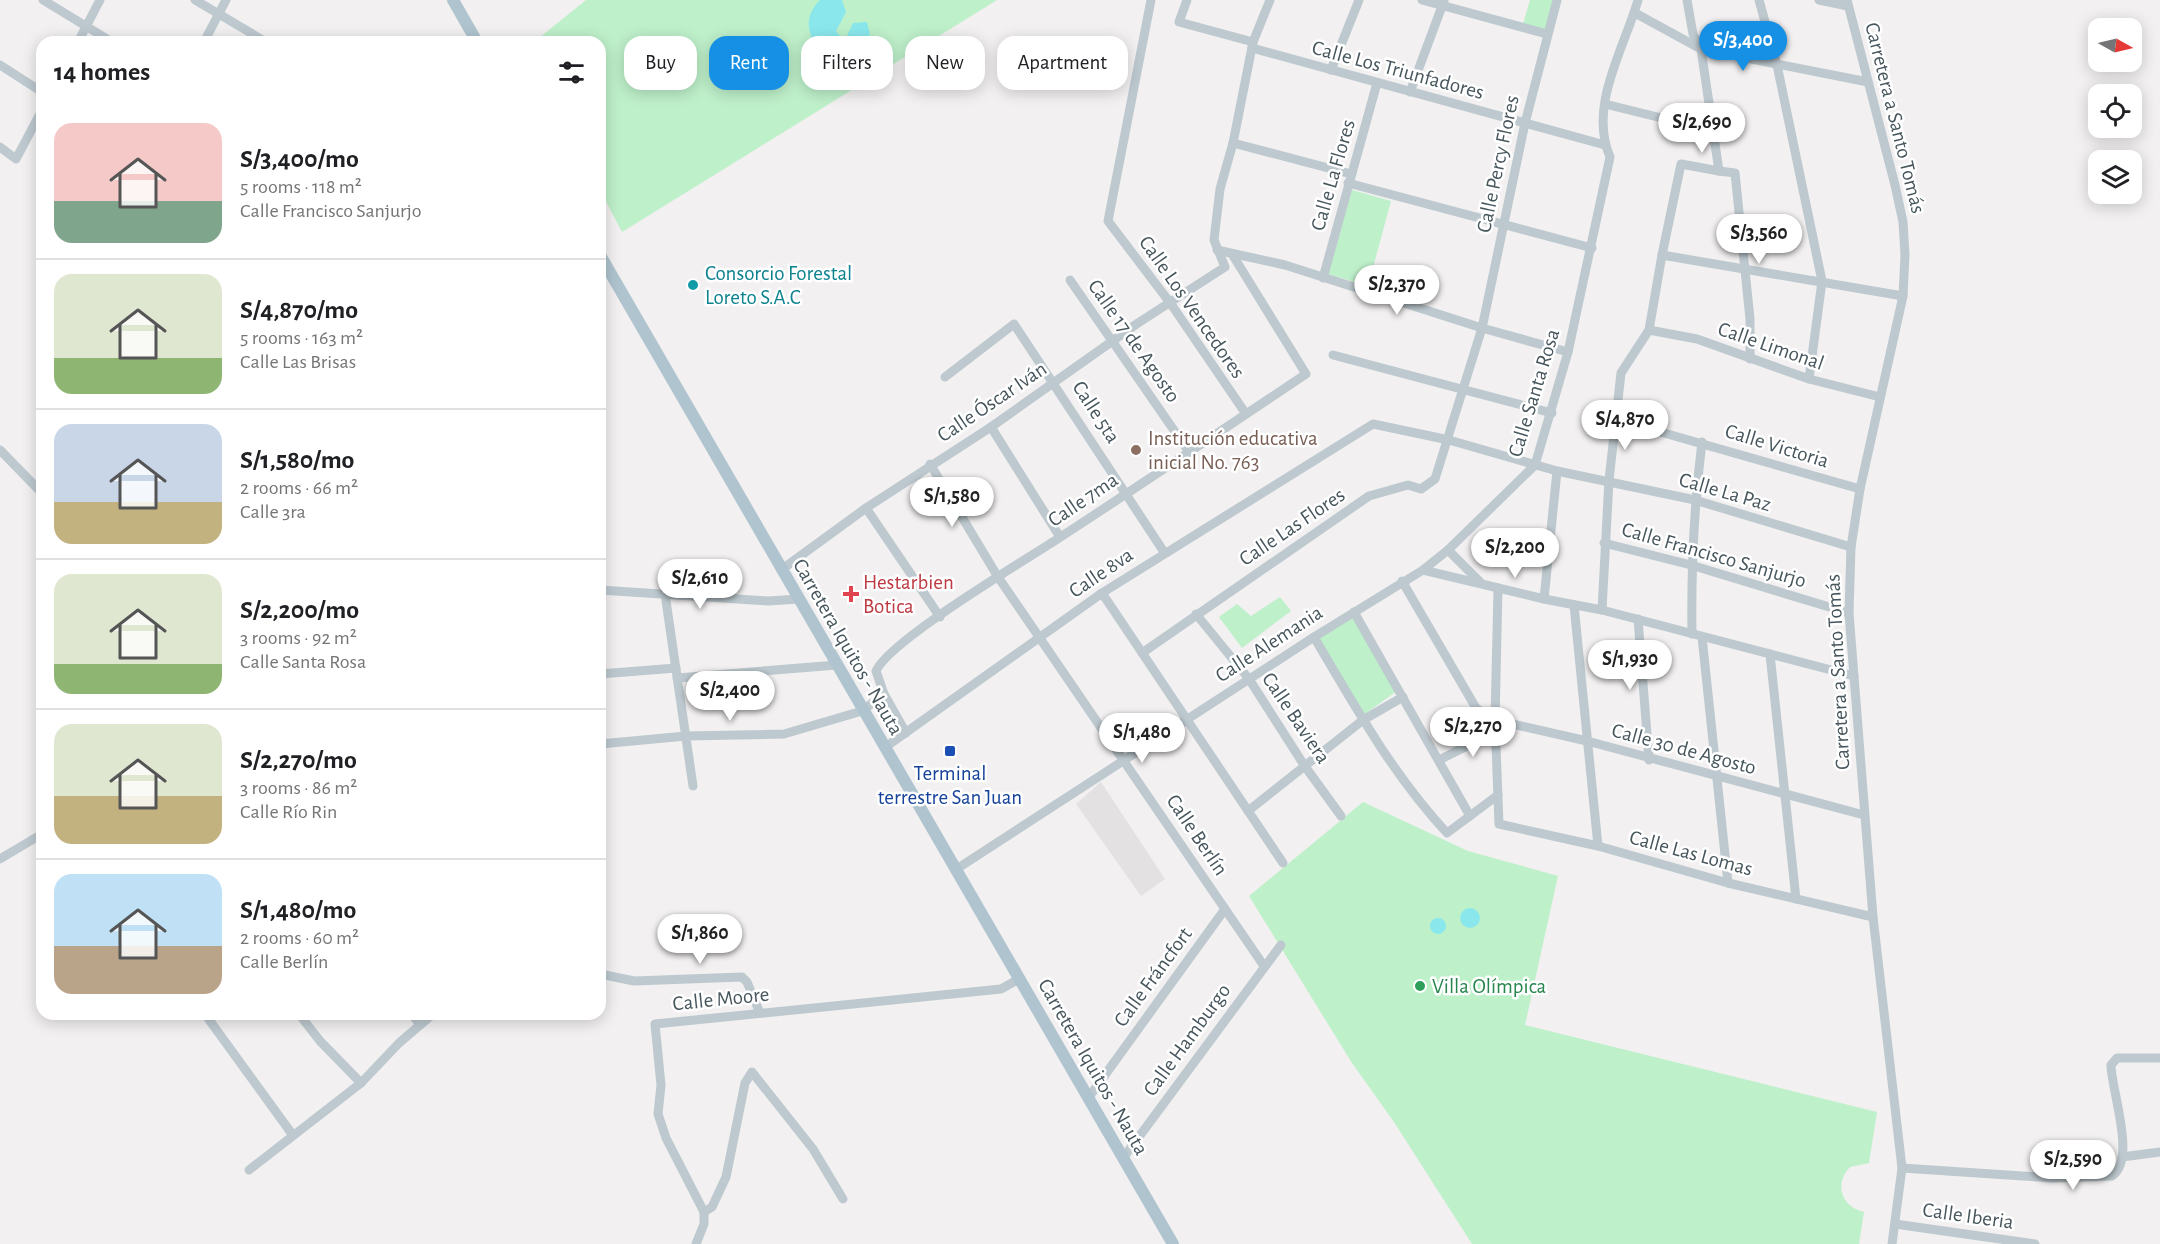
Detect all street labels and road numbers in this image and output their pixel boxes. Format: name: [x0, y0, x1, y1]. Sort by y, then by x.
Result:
street label: Carretera a Santo Tomás: [1861, 20, 1929, 216]
street label: Calle Los Triunfadores: [1310, 37, 1486, 103]
street label: Calle Percy Flores: [1473, 93, 1523, 235]
street label: Calle La Flores: [1307, 117, 1359, 233]
street label: Calle Los Vencedores: [1135, 232, 1249, 382]
street label: Calle 17 de Agosto: [1084, 276, 1184, 406]
street label: Calle Limonal: [1715, 318, 1827, 374]
street label: Calle Santa Rosa: [1505, 326, 1563, 459]
street label: Calle Óscar Iván: [932, 356, 1050, 446]
street label: Calle 5ta: [1068, 377, 1124, 447]
street label: Calle Victoria: [1723, 420, 1832, 472]
street label: Calle 7ma: [1044, 469, 1122, 531]
street label: Calle La Paz: [1677, 469, 1773, 515]
street label: Calle Las Flores: [1235, 484, 1349, 570]
street label: Calle Francisco Sanjurjo: [1619, 519, 1809, 591]
street label: Calle 8va: [1065, 544, 1137, 602]
street label: Carretera Iquitos - Nauta: [789, 555, 907, 739]
street label: Carretera a Santo Tomás: [1822, 574, 1854, 770]
street label: Calle Alemania: [1212, 602, 1327, 686]
street label: Calle Baviera: [1258, 669, 1334, 768]
street label: Calle 30 de Agosto: [1610, 720, 1758, 778]
street label: Calle Berlín: [1162, 791, 1232, 879]
street label: Calle Las Lomas: [1627, 826, 1755, 880]
street label: Calle Fráncfort: [1110, 923, 1196, 1031]
street label: Carretera Iquitos - Nauta: [1034, 975, 1152, 1159]
street label: Calle Hamburgo: [1139, 980, 1235, 1100]
street label: Calle Moore: [672, 983, 770, 1015]
street label: Calle Iberia: [1921, 1199, 2015, 1233]

